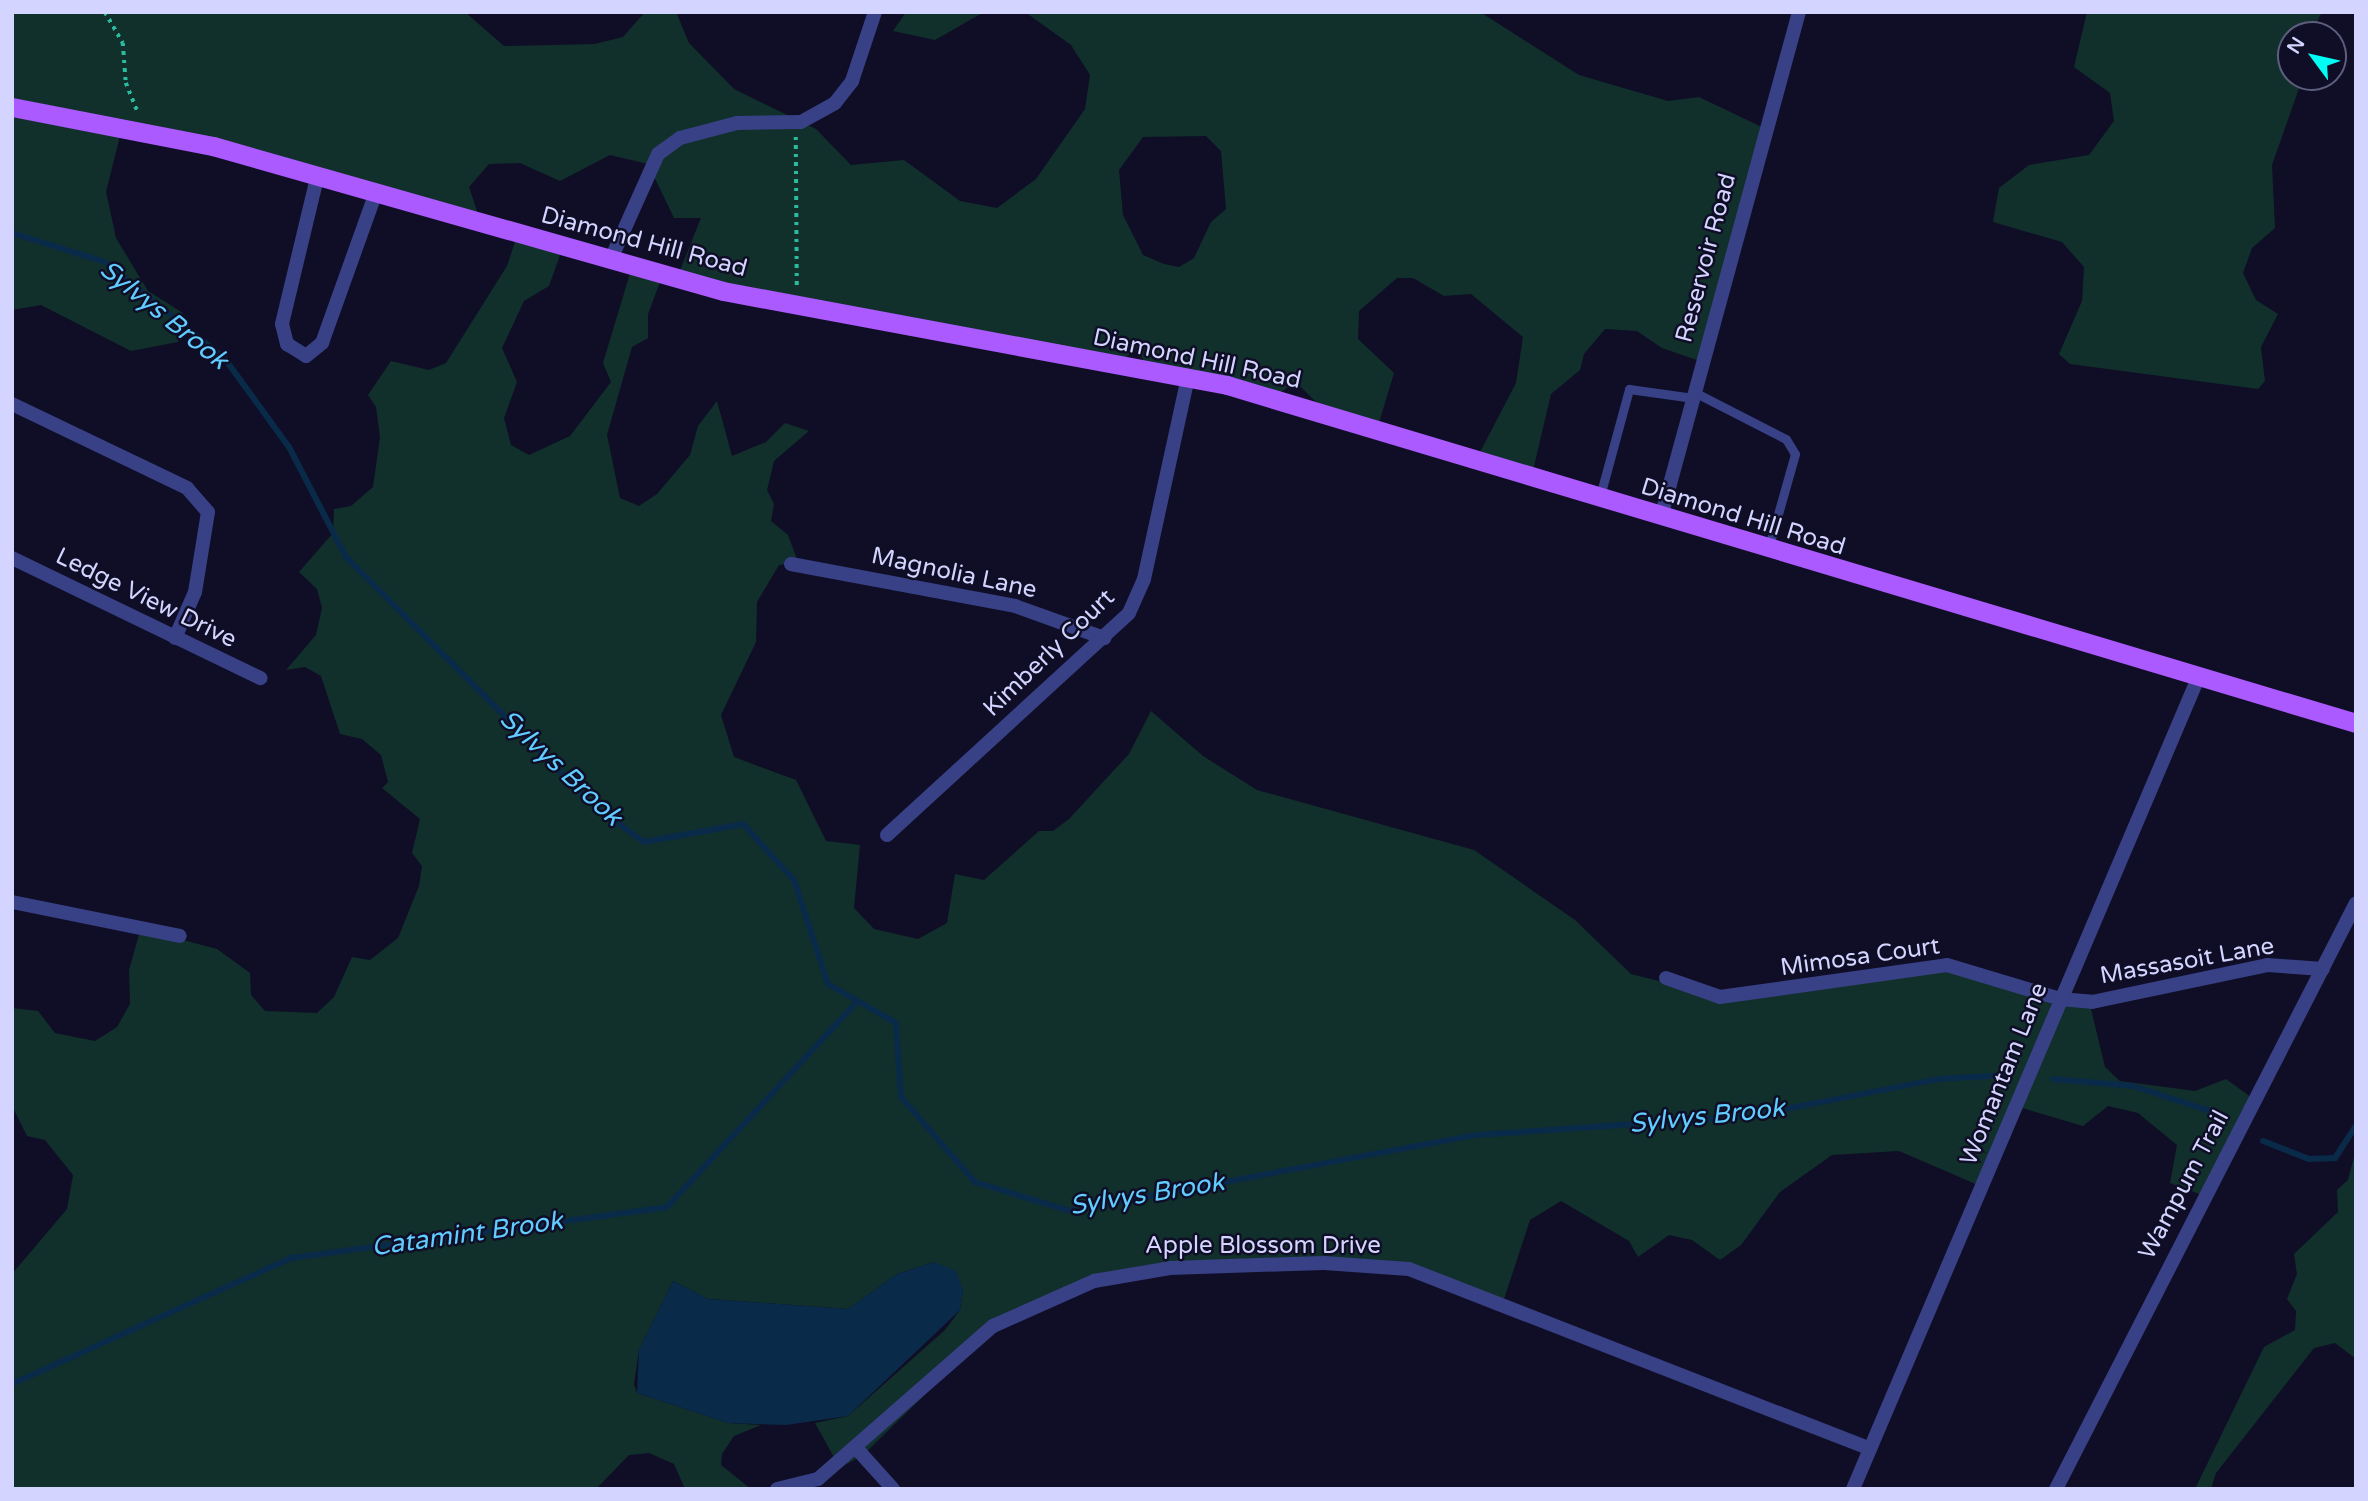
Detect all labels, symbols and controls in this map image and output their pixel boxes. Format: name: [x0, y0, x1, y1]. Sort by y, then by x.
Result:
north arrow: [2277, 21, 2347, 91]
text: N: [2283, 33, 2309, 58]
street label: Reservoir Road: [1670, 170, 1742, 346]
street label: Diamond Hill Road: [538, 201, 750, 283]
water label: Sylvys Brook: [94, 254, 234, 376]
street label: Diamond Hill Road: [1090, 323, 1304, 395]
street label: Diamond Hill Road: [1637, 472, 1849, 562]
street label: Magnolia Lane: [869, 541, 1039, 605]
street label: Ledge View Drive: [51, 542, 241, 654]
street label: Kimberly Court: [978, 583, 1120, 723]
water label: Sylvys Brook: [493, 703, 629, 833]
street label: Mimosa Court: [1778, 932, 1942, 982]
street label: Massasoit Lane: [2098, 932, 2276, 990]
street label: Womantam Lane: [1954, 979, 2054, 1169]
water label: Sylvys Brook: [1628, 1092, 1786, 1140]
street label: Wampum Trail: [2133, 1106, 2235, 1264]
water label: Sylvys Brook: [1068, 1166, 1226, 1222]
water label: Catamint Brook: [369, 1205, 565, 1263]
street label: Apple Blossom Drive: [1145, 1232, 1381, 1260]

